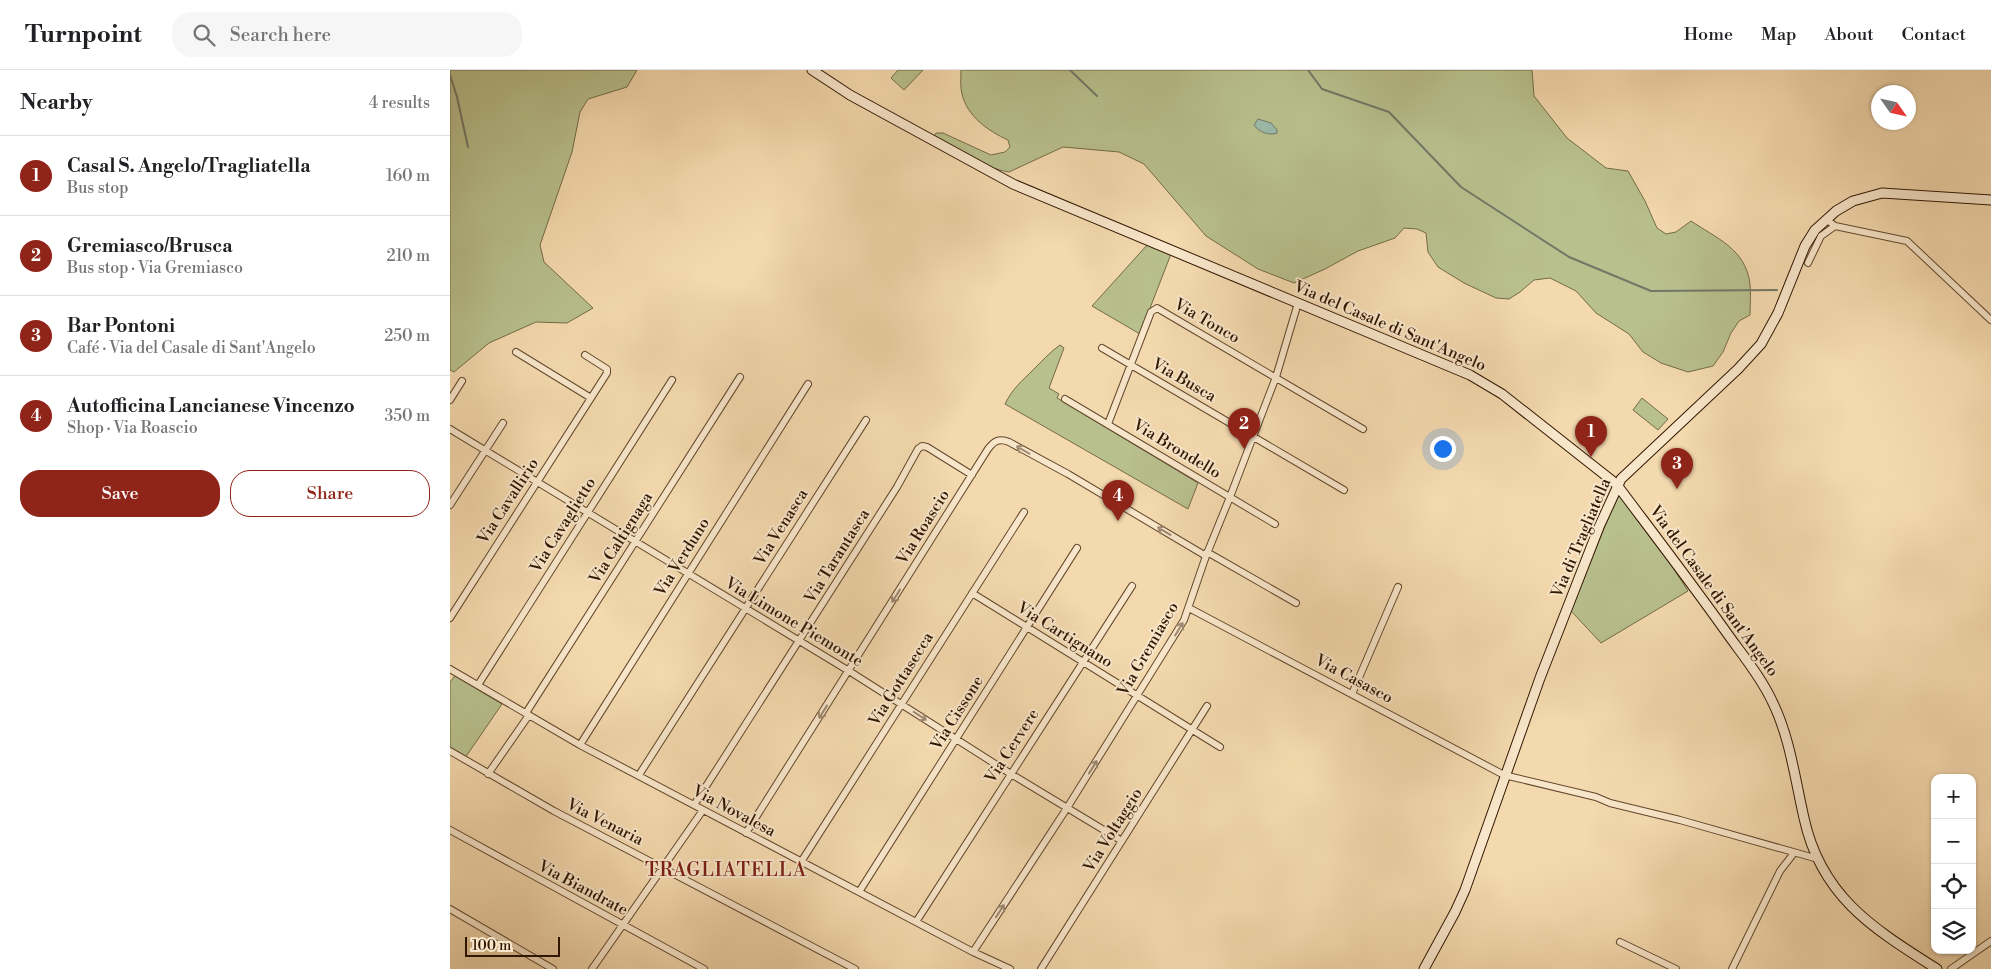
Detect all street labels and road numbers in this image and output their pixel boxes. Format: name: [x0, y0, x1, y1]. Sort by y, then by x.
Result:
street label: Via del Casale di Sant'Angelo: [1290, 276, 1489, 376]
street label: Via Tonco: [1170, 294, 1243, 348]
street label: Via Busca: [1147, 353, 1220, 407]
street label: Via Brondello: [1128, 414, 1225, 483]
street label: Via Cavallirio: [472, 454, 543, 549]
street label: Via Cavaglietto: [525, 474, 600, 577]
street label: Via di Tragliatella: [1546, 474, 1616, 602]
street label: Via Venasca: [749, 484, 813, 570]
street label: Via Roascio: [892, 486, 954, 569]
street label: Via Caltignaga: [584, 488, 658, 588]
street label: Via del Casale di Sant'Angelo: [1645, 501, 1783, 681]
street label: Via Tarantasca: [800, 504, 874, 608]
street label: Via Verduno: [649, 514, 714, 601]
street label: Via Limone Piemonte: [721, 572, 867, 671]
street label: Via Cartignano: [1013, 597, 1117, 672]
street label: Via Gremiasco: [1113, 598, 1183, 700]
street label: Via Gottasecca: [864, 628, 938, 730]
street label: Via Casasco: [1311, 650, 1396, 708]
street label: Via Cissone: [926, 672, 988, 755]
street label: Via Cervere: [980, 705, 1043, 788]
street label: Via Novalesa: [688, 780, 780, 842]
street label: Via Voltaggio: [1079, 784, 1147, 877]
street label: Via Venaria: [562, 794, 648, 850]
street label: Via Biandrate: [534, 855, 631, 920]

